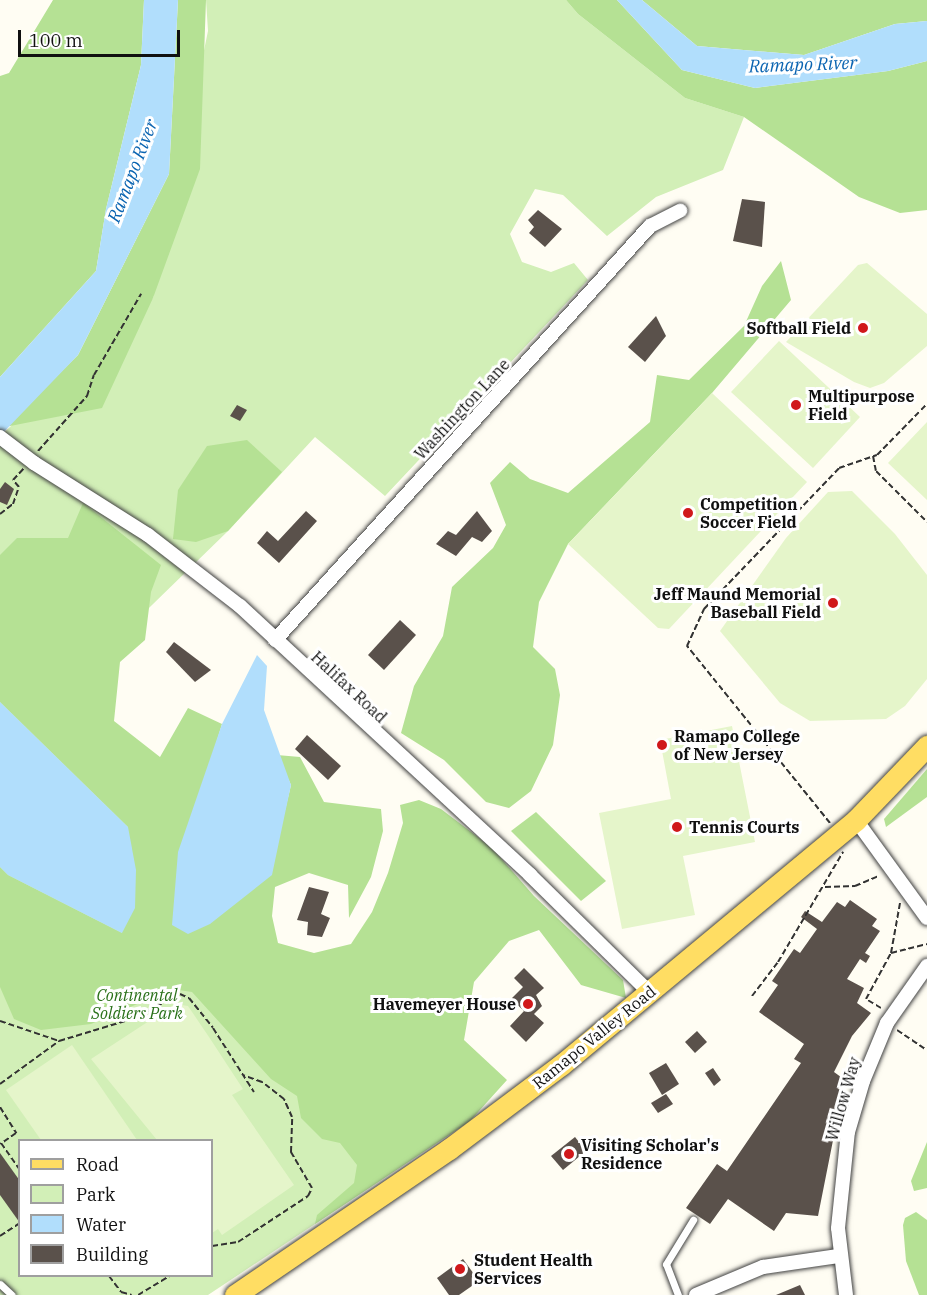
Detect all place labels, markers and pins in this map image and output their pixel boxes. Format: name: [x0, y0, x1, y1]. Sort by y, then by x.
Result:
place label: Softball Field: [746, 318, 851, 338]
marker: Softball Field: [856, 321, 870, 335]
place label: Multipurpose Field: [808, 386, 914, 424]
marker: Multipurpose Field: [789, 398, 803, 412]
place label: Competition Soccer Field: [700, 494, 797, 532]
marker: Competition Soccer Field: [681, 506, 695, 520]
place label: Jeff Maund Memorial Baseball Field: [654, 584, 821, 622]
marker: Jeff Maund Memorial Baseball Field: [826, 596, 840, 610]
place label: Ramapo College of New Jersey: [674, 726, 800, 764]
marker: Ramapo College of New Jersey: [655, 738, 669, 752]
place label: Tennis Courts: [689, 817, 799, 837]
marker: Tennis Courts: [670, 820, 684, 834]
place label: Havemeyer House: [373, 994, 516, 1014]
marker: Havemeyer House: [521, 997, 535, 1011]
place label: Visiting Scholar's Residence: [581, 1135, 719, 1173]
marker: Visiting Scholar's Residence: [562, 1147, 576, 1161]
place label: Student Health Services: [474, 1250, 593, 1288]
marker: Student Health Services: [451, 1260, 469, 1278]

